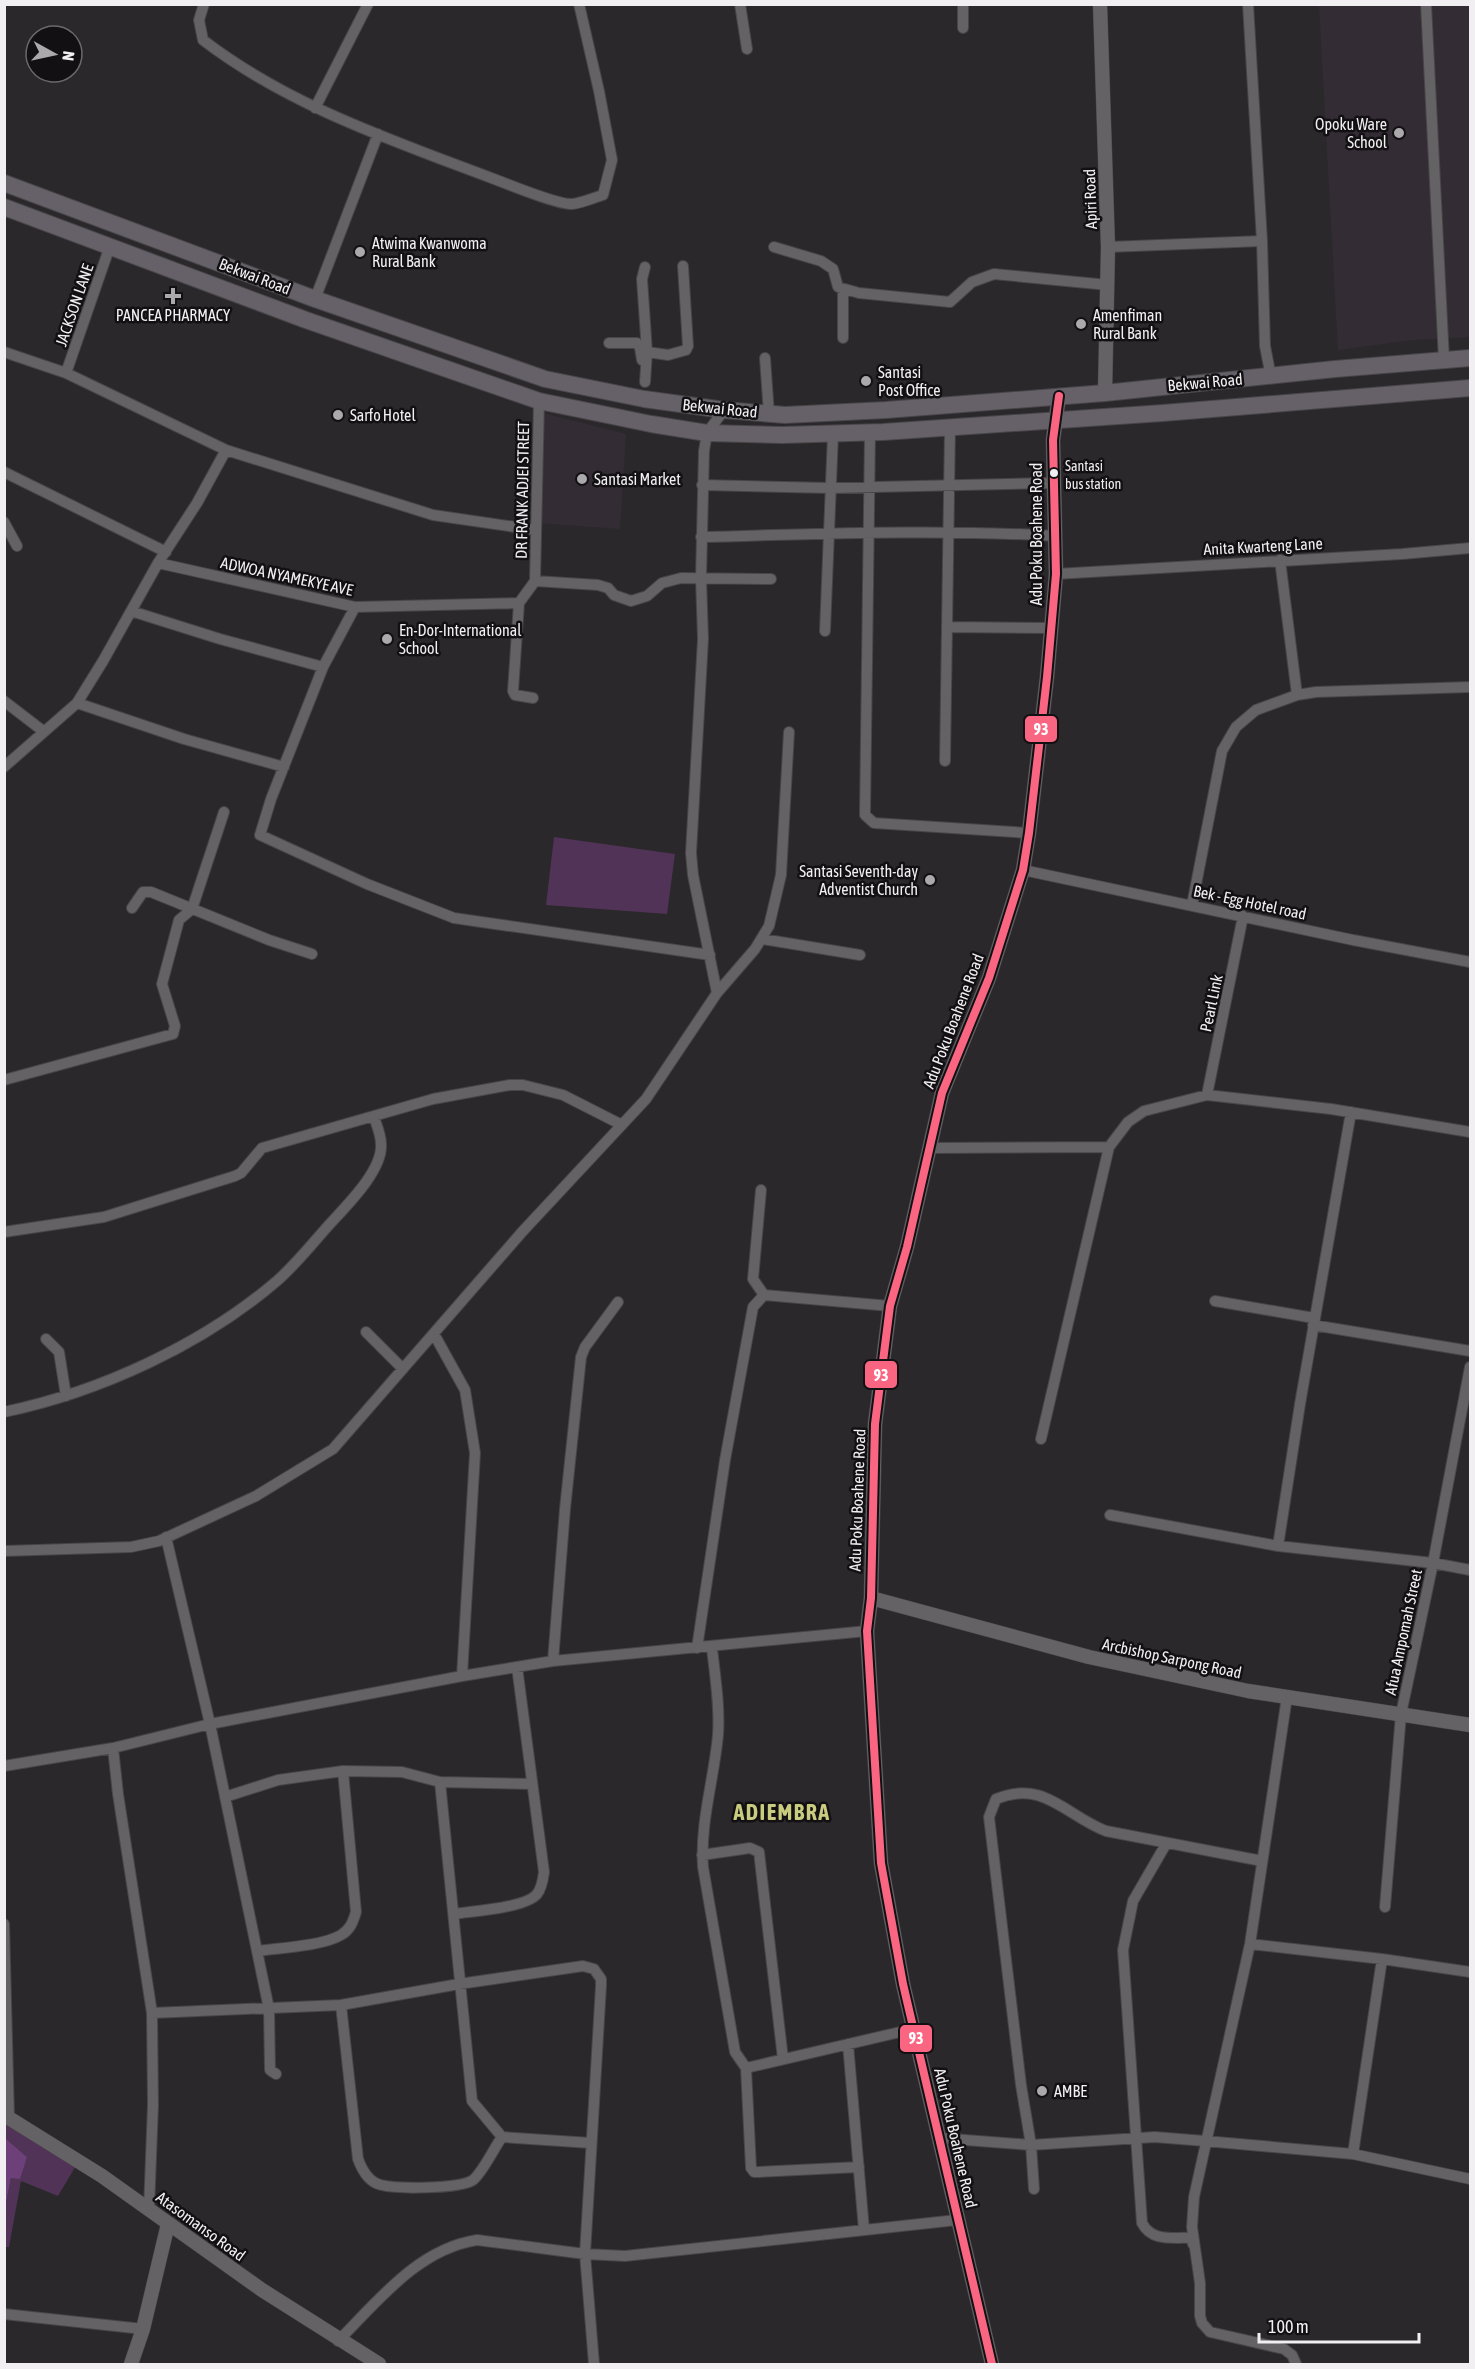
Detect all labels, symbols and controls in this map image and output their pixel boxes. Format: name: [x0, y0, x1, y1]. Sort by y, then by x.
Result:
north arrow: [24, 24, 84, 84]
text: N: [59, 50, 78, 62]
place label: Opoku Ware School: [1315, 115, 1388, 151]
marker: Opoku Ware School: [1392, 126, 1406, 140]
street label: Apiri Road: [1080, 169, 1101, 229]
place label: Atwima Kwanwoma Rural Bank: [372, 234, 487, 270]
marker: Atwima Kwanwoma Rural Bank: [353, 245, 367, 259]
street label: Bekwai Road: [217, 254, 293, 298]
street label: JACKSON LANE: [51, 261, 97, 349]
marker: PANCEA PHARMACY: [166, 289, 180, 303]
place label: PANCEA PHARMACY: [116, 306, 231, 324]
place label: Amenfiman Rural Bank: [1093, 306, 1162, 342]
marker: Amenfiman Rural Bank: [1074, 317, 1088, 331]
place label: Santasi Post Office: [878, 363, 941, 399]
street label: Bekwai Road: [1167, 370, 1243, 394]
marker: Santasi Post Office: [859, 374, 873, 388]
street label: Bekwai Road: [682, 395, 758, 421]
place label: Sarfo Hotel: [350, 406, 416, 424]
marker: Sarfo Hotel: [331, 408, 345, 422]
street label: DR FRANK ADJEI STREET: [512, 421, 532, 559]
place label: Santasi bus station: [1065, 458, 1121, 492]
street label: Adu Poku Boahene Road: [1027, 463, 1045, 605]
marker: Santasi bus station: [1048, 467, 1060, 479]
place label: Santasi Market: [594, 470, 681, 488]
marker: Santasi Market: [575, 472, 589, 486]
street label: Anita Kwarteng Lane: [1203, 534, 1323, 559]
street label: ADWOA NYAMEKYE AVE: [219, 553, 355, 599]
place label: En-Dor-International School: [399, 621, 522, 657]
marker: En-Dor-International School: [380, 632, 394, 646]
line badge: 93: [1024, 715, 1058, 743]
text: 93: [1033, 720, 1049, 738]
place label: Santasi Seventh-day Adventist Church: [799, 862, 918, 898]
marker: Santasi Seventh-day Adventist Church: [923, 873, 937, 887]
street label: Bek - Egg Hotel road: [1192, 881, 1308, 924]
street label: Adu Poku Boahene Road: [919, 951, 987, 1091]
street label: Pearl Link: [1196, 973, 1226, 1033]
line badge: 93: [864, 1360, 898, 1389]
text: 93: [873, 1366, 889, 1384]
street label: Adu Poku Boahene Road: [846, 1428, 868, 1572]
street label: Afua Ampomah Street: [1381, 1567, 1426, 1697]
street label: Arcbishop Sarpong Road: [1101, 1634, 1243, 1683]
district label: ADIEMBRA: [732, 1799, 831, 1825]
line badge: 93: [899, 2024, 933, 2053]
text: 93: [908, 2029, 924, 2047]
street label: Adu Poku Boahene Road: [931, 2066, 981, 2210]
place label: AMBE: [1054, 2082, 1087, 2100]
marker: AMBE: [1035, 2084, 1049, 2098]
street label: Atasomanso Road: [153, 2188, 249, 2264]
scale bar: [1259, 2306, 1420, 2344]
text: 100 m: [1268, 2316, 1309, 2337]

